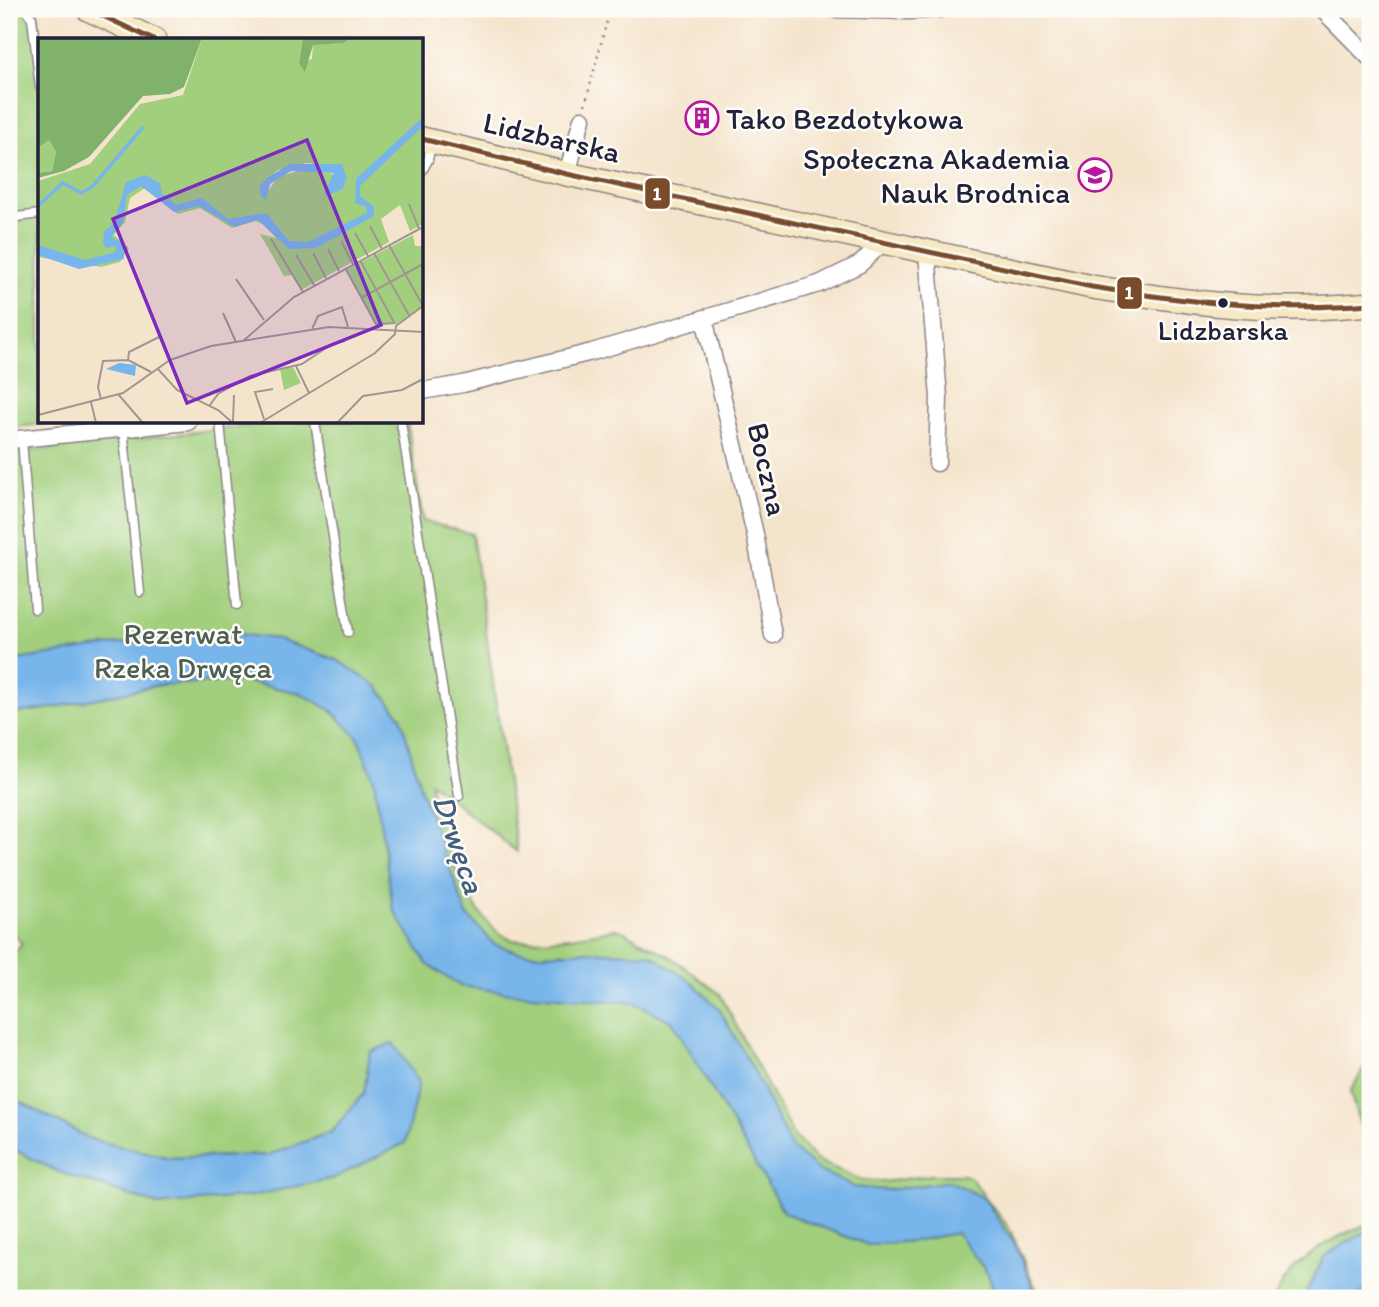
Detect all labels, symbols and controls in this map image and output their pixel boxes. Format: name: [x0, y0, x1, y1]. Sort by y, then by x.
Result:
inset map: [38, 38, 424, 424]
building icon: Tako Bezdotykowa: [683, 99, 721, 137]
place label: Tako Bezdotykowa: [726, 100, 964, 137]
street label: Lidzbarska: [480, 103, 625, 171]
place label: Społeczna Akademia Nauk Brodnica: [803, 140, 1070, 211]
school or university icon: Społeczna Akademia Nauk Brodnica: [1076, 156, 1114, 194]
line badge: 1: [644, 177, 671, 210]
text: 1: [653, 182, 662, 205]
line badge: 1: [1116, 276, 1143, 310]
text: 1: [1125, 281, 1134, 304]
marker: Lidzbarska: [1216, 296, 1230, 310]
place label: Lidzbarska: [1158, 313, 1289, 347]
street label: Boczna: [739, 419, 797, 519]
park label: Rezerwat Rzeka Drwęca: [94, 615, 272, 686]
water label: Drwęca: [424, 789, 494, 899]

